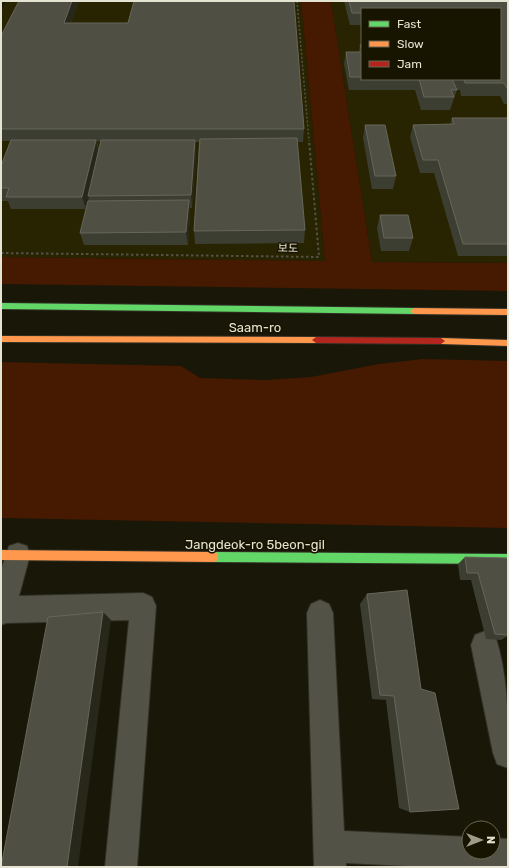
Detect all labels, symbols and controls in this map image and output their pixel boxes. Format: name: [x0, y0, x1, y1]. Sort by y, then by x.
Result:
legend: [361, 8, 501, 80]
text: Fast: [397, 17, 421, 31]
text: Slow: [397, 37, 424, 51]
text: Jam: [397, 57, 422, 71]
street label: 보도: [278, 242, 298, 255]
street label: Saam-ro: [229, 320, 281, 335]
street label: Jangdeok-ro 5beon-gil: [185, 537, 325, 553]
north arrow: [461, 820, 501, 860]
text: N: [484, 836, 497, 844]

